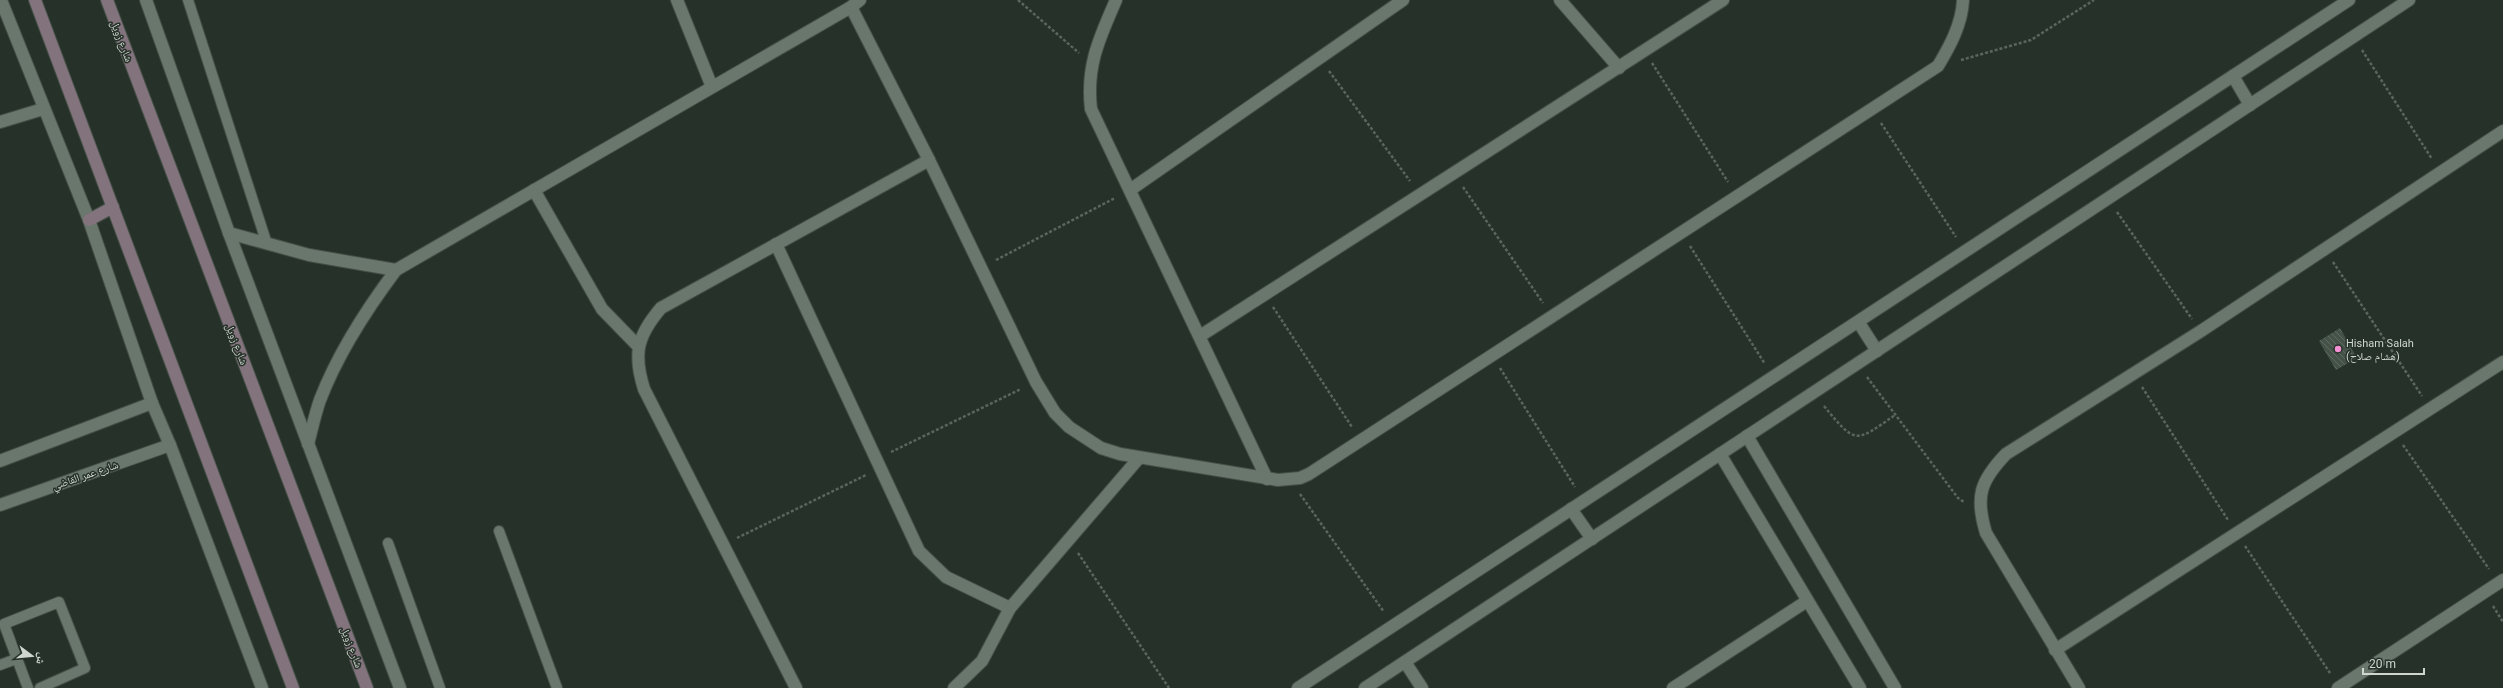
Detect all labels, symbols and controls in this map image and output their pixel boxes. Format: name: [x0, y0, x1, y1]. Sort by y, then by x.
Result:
street label: شارع زويل: [108, 19, 135, 64]
street label: شارع زويل: [223, 322, 250, 367]
place label: Hisham Salah (هشام صلاح): [2346, 337, 2414, 363]
marker: Hisham Salah (هشام صلاح): [2333, 344, 2343, 354]
street label: شارع عمر القاضي: [50, 458, 121, 495]
street label: شارع زويل: [338, 625, 365, 670]
north arrow: [12, 636, 52, 676]
scale bar: [2363, 650, 2424, 676]
text: ش: [32, 651, 49, 666]
text: 20 m: [2369, 657, 2396, 671]

